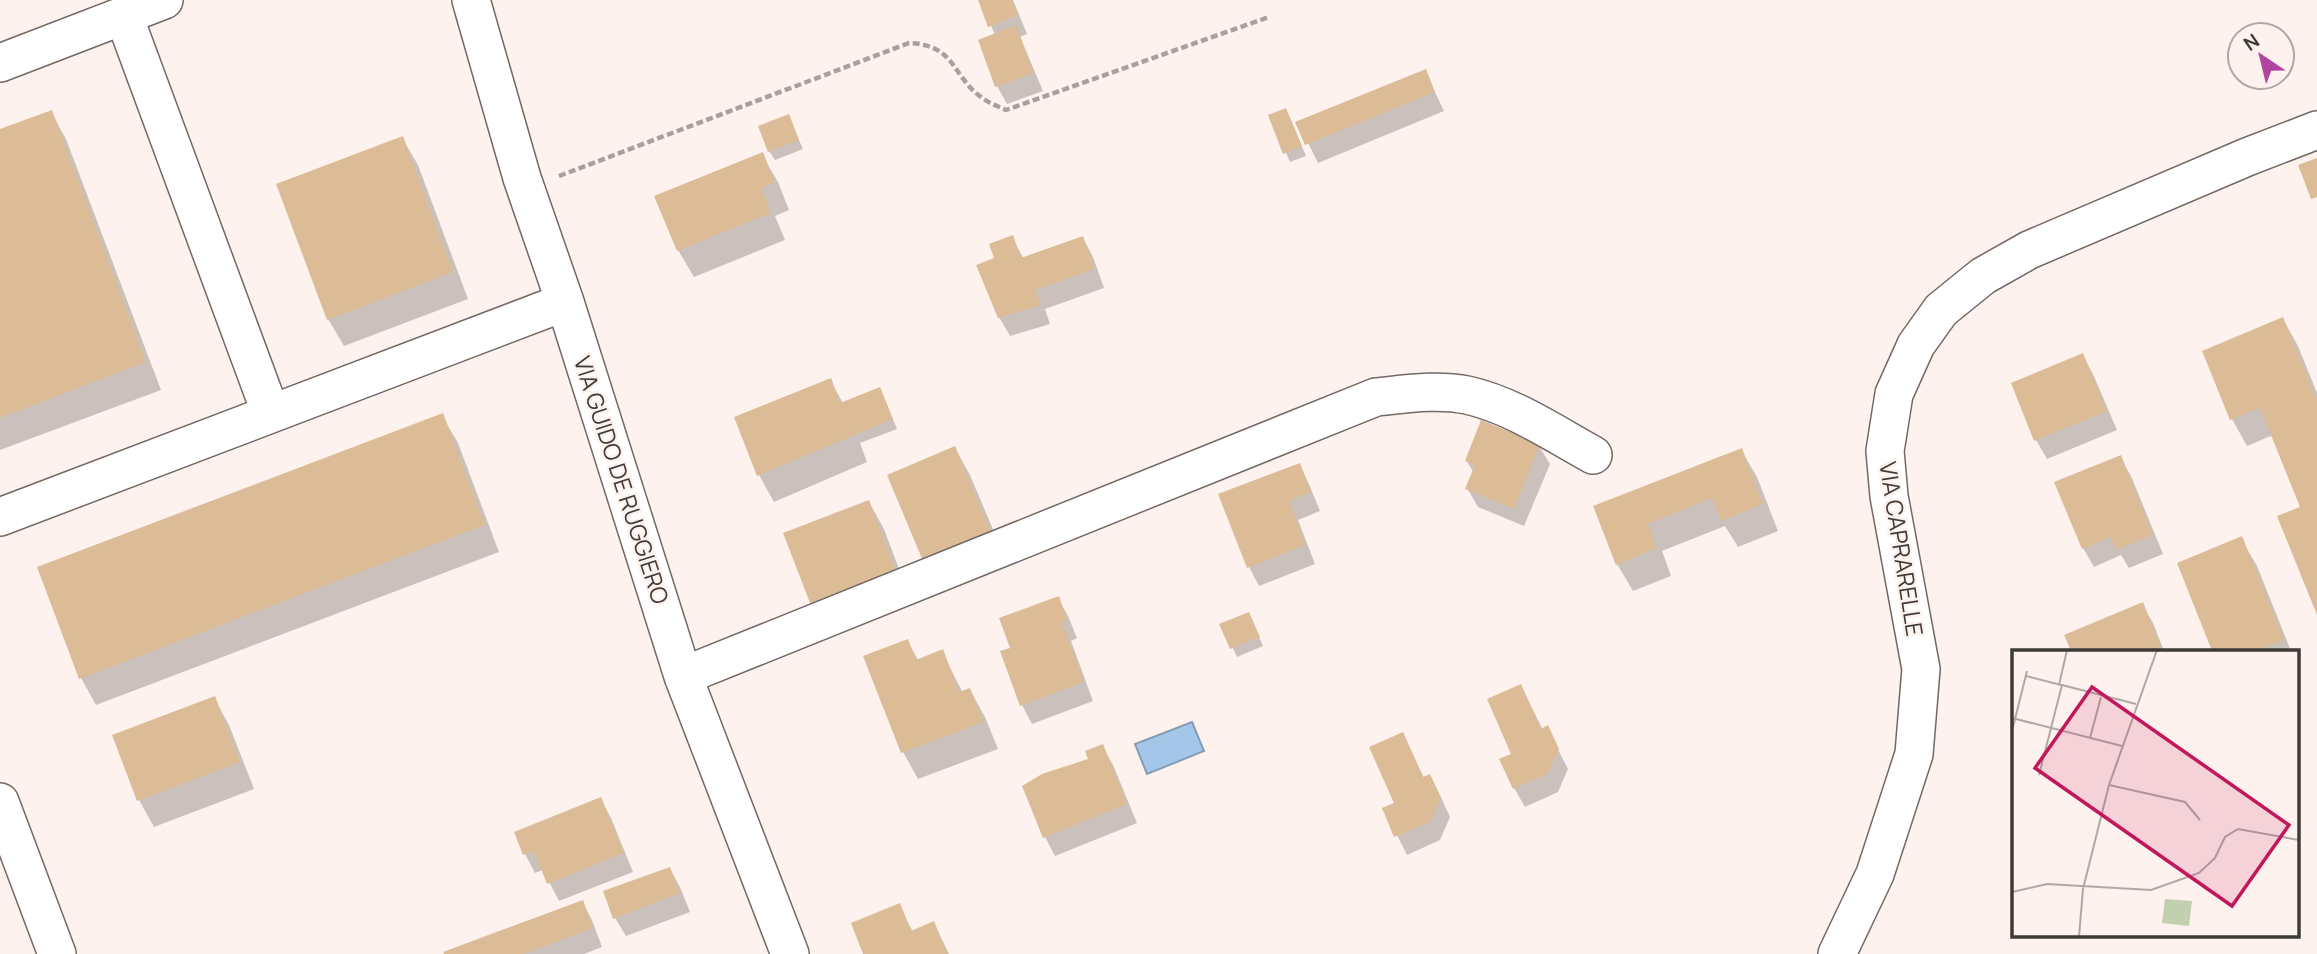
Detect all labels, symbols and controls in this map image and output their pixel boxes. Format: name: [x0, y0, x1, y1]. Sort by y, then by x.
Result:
north arrow: [2226, 21, 2296, 91]
text: N: [2238, 28, 2264, 57]
street label: VIA GUIDO DE RUGGIERO: [567, 352, 677, 608]
street label: VIA CAPRARELLE: [1872, 459, 1932, 638]
inset map: [2012, 650, 2300, 936]

